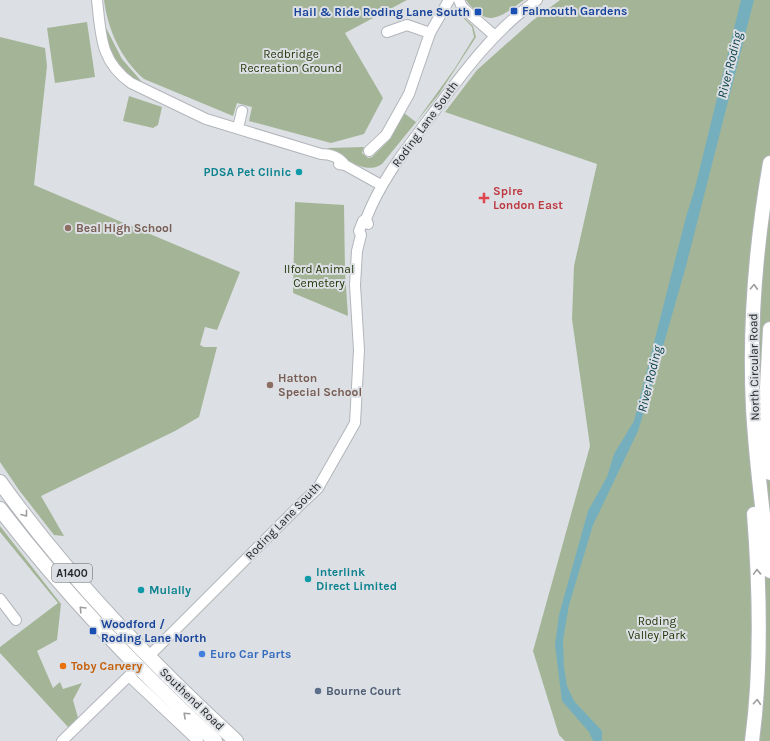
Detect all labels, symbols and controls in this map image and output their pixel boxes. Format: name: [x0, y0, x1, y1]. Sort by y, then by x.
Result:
place label: Falmouth Gardens: [522, 4, 627, 18]
place label: Hail & Ride Roding Lane South: [294, 5, 470, 19]
marker: Falmouth Gardens: [509, 6, 519, 16]
marker: Hail & Ride Roding Lane South: [473, 7, 483, 17]
water label: River Roding: [714, 29, 745, 100]
park label: Redbridge Recreation Ground: [240, 47, 342, 75]
street label: Roding Lane South: [389, 78, 461, 170]
place label: PDSA Pet Clinic: [204, 165, 291, 179]
marker: PDSA Pet Clinic: [294, 167, 304, 177]
place label: Spire London East: [493, 184, 563, 212]
marker: Spire London East: [478, 192, 490, 204]
place label: Beal High School: [76, 221, 172, 235]
marker: Beal High School: [63, 223, 73, 233]
park label: Ilford Animal Cemetery: [284, 262, 354, 290]
one-way arrow: [750, 284, 759, 290]
street label: North Circular Road: [746, 313, 762, 421]
water label: River Roding: [634, 343, 665, 414]
place label: Hatton Special School: [278, 371, 362, 399]
marker: Hatton Special School: [265, 380, 275, 390]
street label: Roding Lane South: [242, 479, 324, 563]
one-way arrow: [20, 510, 27, 517]
road number: A1400: [52, 564, 92, 582]
place label: Interlink Direct Limited: [316, 565, 397, 593]
one-way arrow: [753, 569, 762, 575]
marker: Interlink Direct Limited: [303, 574, 313, 584]
place label: Mulally: [149, 583, 191, 597]
marker: Mulally: [136, 585, 146, 595]
one-way arrow: [79, 606, 87, 614]
park label: Roding Valley Park: [628, 614, 687, 642]
place label: Woodford / Roding Lane North: [101, 617, 206, 645]
marker: Woodford / Roding Lane North: [88, 626, 98, 636]
place label: Euro Car Parts: [210, 647, 291, 661]
marker: Euro Car Parts: [197, 649, 207, 659]
place label: Toby Carvery: [71, 659, 142, 673]
marker: Toby Carvery: [58, 661, 68, 671]
street label: Southend Road: [157, 665, 227, 733]
place label: Bourne Court: [326, 684, 401, 698]
marker: Bourne Court: [313, 686, 323, 696]
one-way arrow: [752, 699, 761, 705]
one-way arrow: [183, 712, 191, 719]

